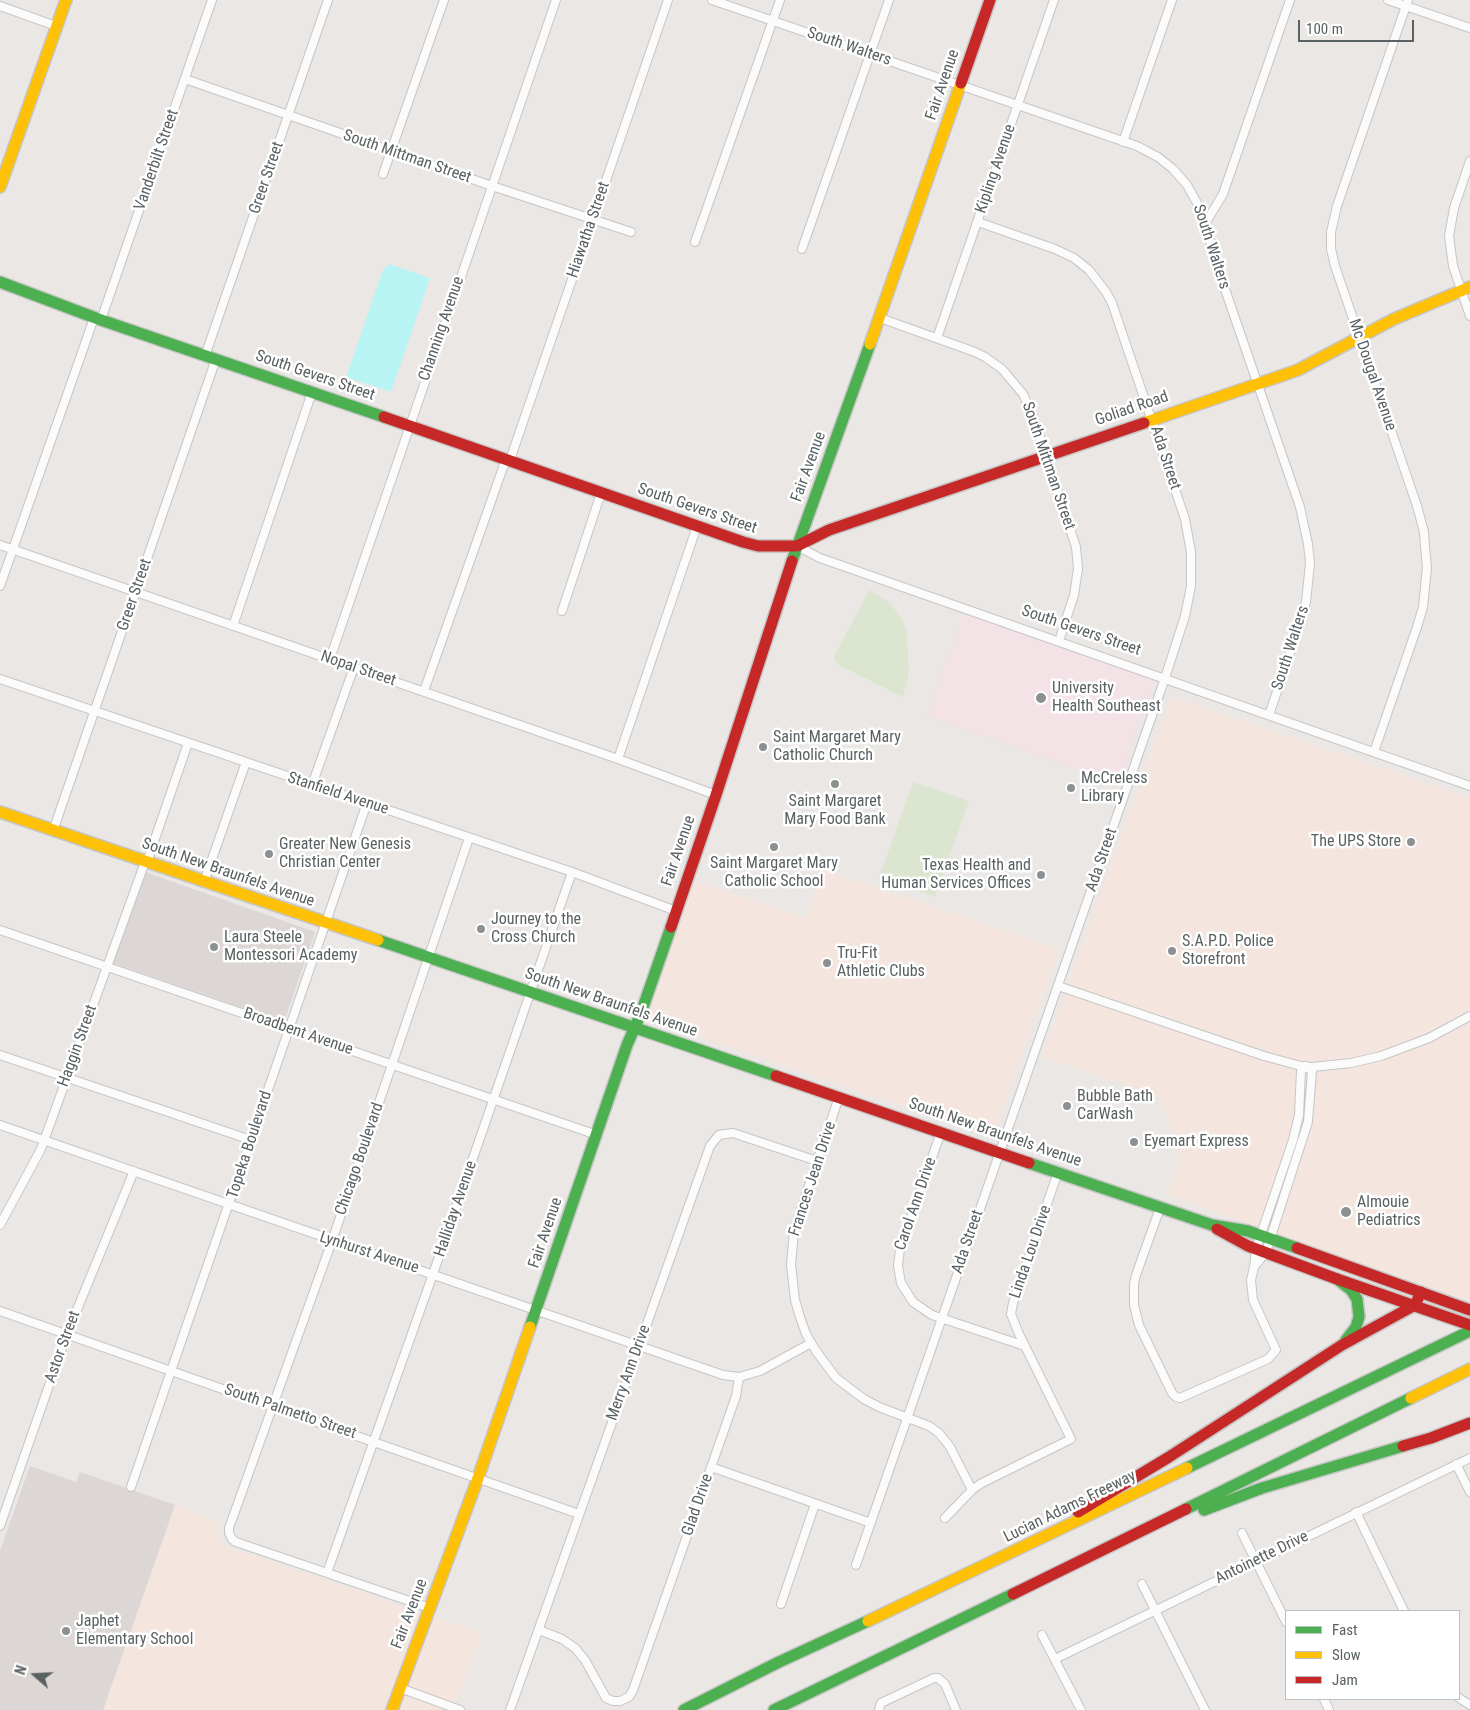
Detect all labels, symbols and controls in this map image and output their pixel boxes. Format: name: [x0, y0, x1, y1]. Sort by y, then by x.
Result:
scale bar: [1300, 10, 1416, 42]
text: 100 m: [1306, 20, 1343, 38]
street label: South Walters: [804, 24, 894, 70]
street label: Fair Avenue: [922, 47, 964, 123]
street label: Vanderbilt Street: [131, 107, 183, 213]
street label: Kipling Avenue: [972, 122, 1020, 216]
street label: South Mittman Street: [341, 126, 473, 188]
street label: Greer Street: [246, 139, 288, 217]
street label: Hiawatha Street: [564, 179, 614, 281]
street label: South Walters: [1188, 202, 1234, 292]
street label: Channing Avenue: [415, 274, 469, 384]
street label: Mc Dougal Avenue: [1344, 317, 1400, 433]
street label: South Gevers Street: [253, 347, 377, 405]
street label: Goliad Road: [1093, 388, 1171, 430]
street label: South Mittman Street: [1017, 400, 1079, 532]
street label: Ada Street: [1146, 424, 1184, 492]
street label: Fair Avenue: [787, 429, 831, 505]
street label: South Gevers Street: [635, 480, 759, 538]
street label: Greer Street: [114, 556, 156, 634]
street label: South Gevers Street: [1019, 602, 1143, 660]
street label: South Walters: [1268, 603, 1314, 693]
street label: Nopal Street: [318, 647, 398, 691]
place label: University Health Southeast: [1052, 679, 1161, 717]
marker: University Health Southeast: [1034, 691, 1048, 705]
place label: Saint Margaret Mary Catholic Church: [773, 728, 901, 766]
marker: Saint Margaret Mary Catholic Church: [757, 741, 769, 753]
street label: Stanfield Avenue: [285, 769, 391, 819]
place label: McCreless Library: [1081, 769, 1148, 807]
marker: Saint Margaret Mary Food Bank: [829, 778, 841, 790]
marker: McCreless Library: [1065, 782, 1077, 794]
place label: Saint Margaret Mary Food Bank: [784, 792, 886, 830]
street label: Fair Avenue: [658, 813, 700, 889]
street label: Ada Street: [1082, 826, 1122, 894]
place label: The UPS Store: [1311, 832, 1401, 852]
street label: South New Braunfels Avenue: [139, 834, 317, 912]
place label: Greater New Genesis Christian Center: [279, 835, 411, 873]
marker: The UPS Store: [1405, 836, 1417, 848]
marker: Saint Margaret Mary Catholic School: [768, 841, 780, 853]
marker: Greater New Genesis Christian Center: [263, 848, 275, 860]
place label: Saint Margaret Mary Catholic School: [710, 854, 838, 892]
place label: Texas Health and Human Services Offices: [881, 856, 1031, 894]
marker: Texas Health and Human Services Offices: [1035, 869, 1047, 881]
place label: Journey to the Cross Church: [491, 910, 581, 948]
marker: Journey to the Cross Church: [475, 923, 487, 935]
place label: Laura Steele Montessori Academy: [224, 928, 357, 966]
place label: S.A.P.D. Police Storefront: [1182, 932, 1274, 970]
marker: Laura Steele Montessori Academy: [208, 941, 220, 953]
place label: Tru-Fit Athletic Clubs: [837, 944, 925, 982]
marker: S.A.P.D. Police Storefront: [1166, 945, 1178, 957]
marker: Tru-Fit Athletic Clubs: [821, 957, 833, 969]
street label: South New Braunfels Avenue: [522, 964, 700, 1042]
street label: Haggin Street: [54, 1002, 102, 1090]
street label: Broadbent Avenue: [241, 1004, 355, 1060]
place label: Bubble Bath CarWash: [1077, 1087, 1153, 1125]
street label: Topeka Boulevard: [224, 1089, 276, 1201]
street label: South New Braunfels Avenue: [906, 1094, 1084, 1172]
street label: Chicago Boulevard: [332, 1100, 388, 1218]
marker: Bubble Bath CarWash: [1061, 1100, 1073, 1112]
street label: Frances Jean Drive: [785, 1119, 841, 1239]
place label: Eyemart Express: [1144, 1132, 1249, 1152]
marker: Eyemart Express: [1128, 1136, 1140, 1148]
street label: Carol Ann Drive: [891, 1155, 941, 1253]
street label: Halliday Avenue: [431, 1158, 481, 1260]
place label: Almouie Pediatrics: [1357, 1193, 1421, 1231]
street label: Fair Avenue: [525, 1195, 567, 1271]
street label: Linda Lou Drive: [1006, 1203, 1056, 1301]
marker: Almouie Pediatrics: [1339, 1205, 1353, 1219]
street label: Ada Street: [948, 1208, 988, 1276]
street label: Lynhurst Avenue: [317, 1228, 421, 1278]
street label: Astor Street: [41, 1308, 85, 1386]
street label: Merry Ann Drive: [603, 1323, 655, 1423]
street label: South Palmetto Street: [221, 1380, 359, 1444]
street label: Lucian Adams Freeway: [1001, 1467, 1139, 1547]
street label: Glad Drive: [678, 1471, 718, 1539]
street label: Antoinette Drive: [1212, 1527, 1312, 1589]
street label: Fair Avenue: [388, 1576, 432, 1652]
legend: [1285, 1610, 1460, 1700]
place label: Japhet Elementary School: [76, 1612, 193, 1650]
text: Fast: [1332, 1621, 1357, 1639]
marker: Japhet Elementary School: [60, 1625, 72, 1637]
text: Slow: [1332, 1646, 1361, 1664]
north arrow: [10, 1650, 60, 1700]
text: N: [12, 1663, 30, 1677]
text: Jam: [1332, 1671, 1358, 1689]

